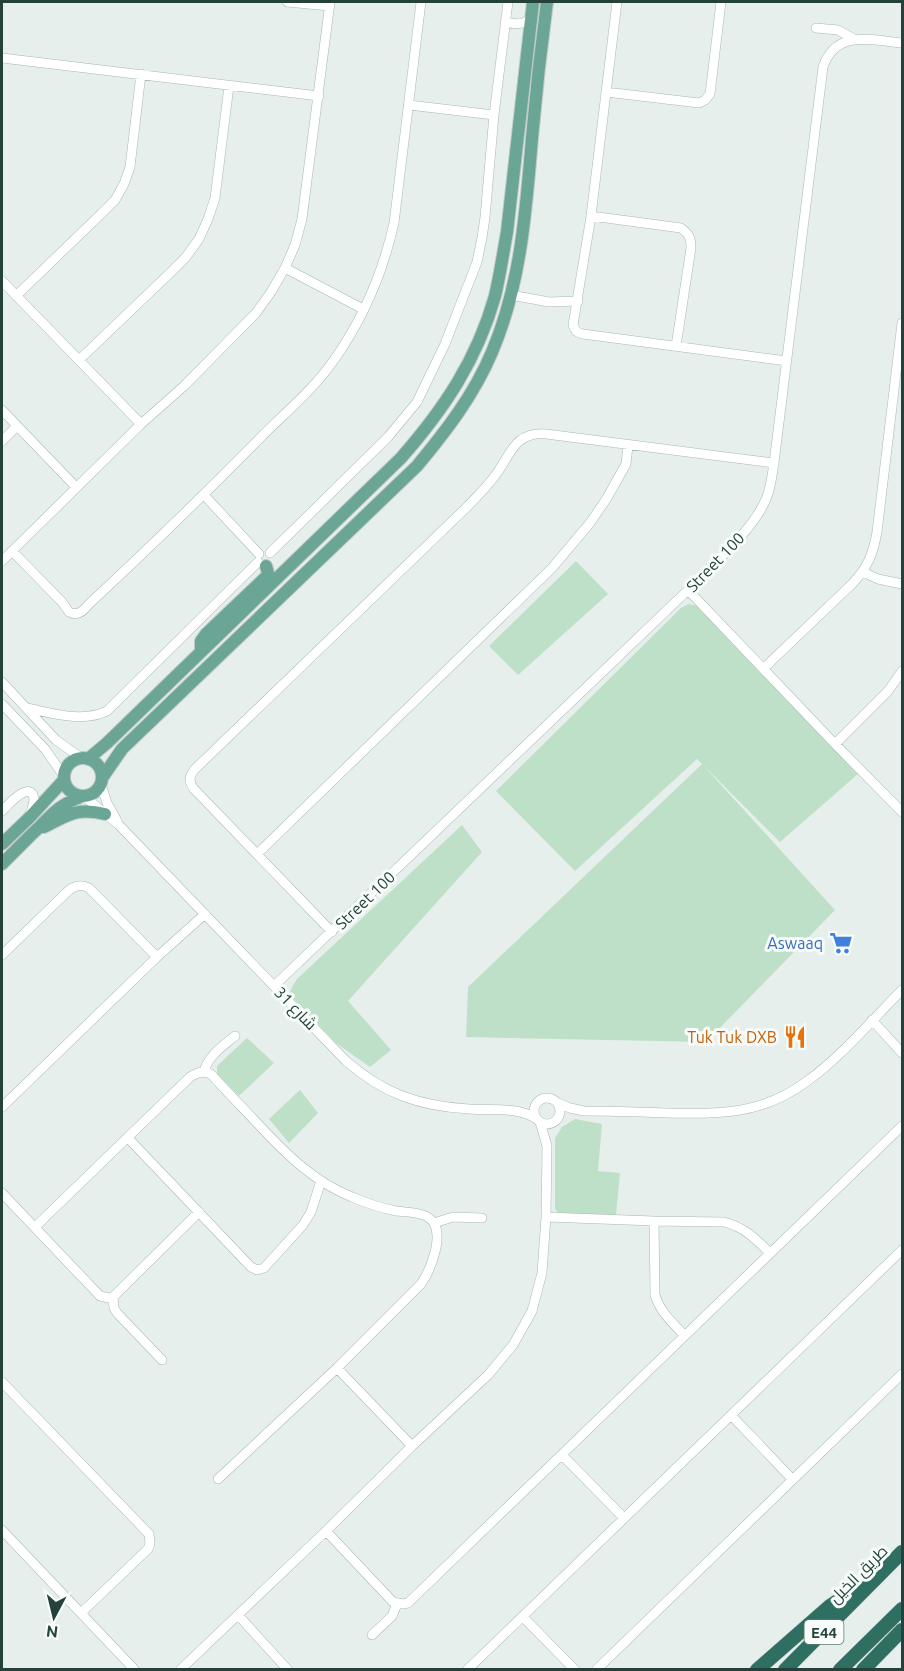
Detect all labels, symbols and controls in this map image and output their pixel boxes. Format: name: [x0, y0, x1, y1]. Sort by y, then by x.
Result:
street label: Street 100: [682, 529, 748, 595]
street label: Street 100: [332, 867, 398, 933]
supermarket icon: Aswaaq: [828, 930, 854, 956]
place label: Aswaaq: [767, 934, 823, 952]
street label: شارع 31: [269, 983, 321, 1035]
restaurant icon: Tuk Tuk DXB: [782, 1024, 808, 1050]
place label: Tuk Tuk DXB: [687, 1028, 777, 1046]
street label: طريق الخيل: [825, 1541, 892, 1608]
north arrow: [24, 1587, 84, 1647]
road number: E44: [804, 1620, 844, 1644]
text: N: [45, 1622, 59, 1642]

